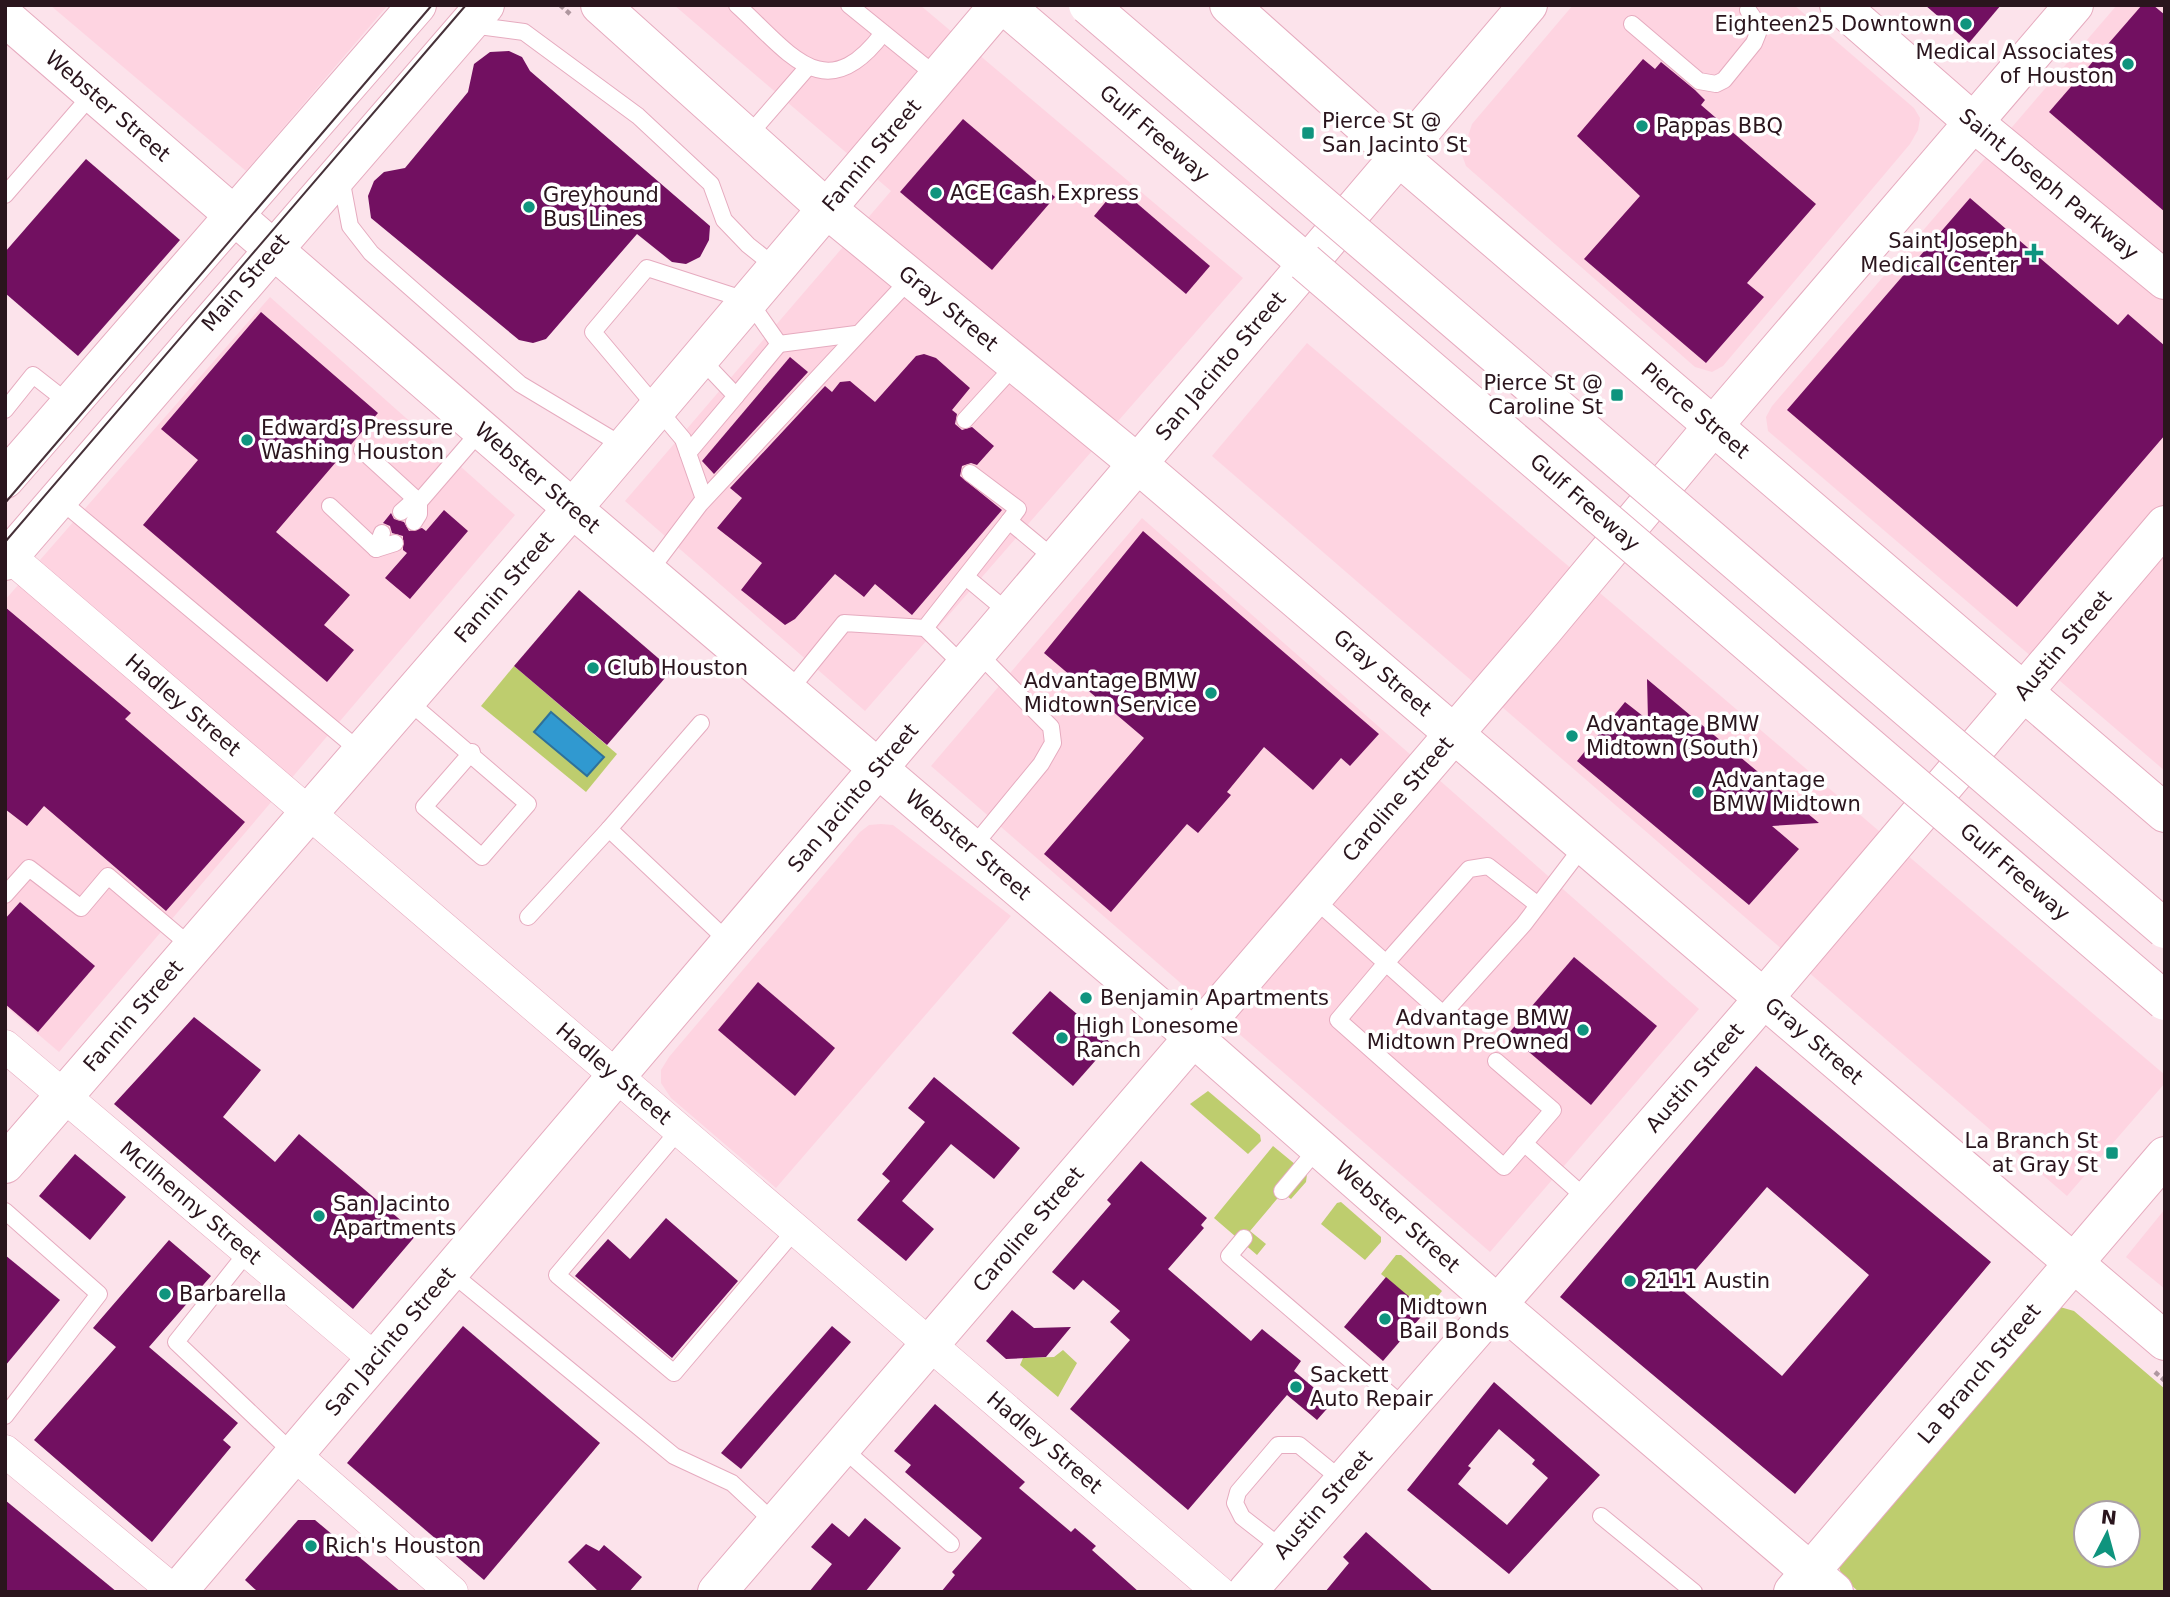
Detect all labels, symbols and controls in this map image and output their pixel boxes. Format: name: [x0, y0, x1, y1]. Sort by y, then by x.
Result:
place label: Eighteen25 Downtown: [1714, 12, 1952, 36]
marker: Eighteen25 Downtown: [1958, 16, 1974, 32]
place label: Medical Associates of Houston: [1915, 40, 2114, 88]
street label: Webster Street: [41, 46, 175, 167]
marker: Medical Associates of Houston: [2120, 56, 2136, 72]
street label: Gulf Freeway: [1095, 80, 1214, 187]
street label: Fannin Street: [818, 94, 926, 216]
street label: Saint Joseph Parkway: [1954, 104, 2143, 265]
place label: Pierce St @ San Jacinto St: [1322, 109, 1467, 157]
place label: Pappas BBQ: [1656, 114, 1783, 138]
marker: Pappas BBQ: [1634, 118, 1650, 134]
marker: Pierce St @ San Jacinto St: [1300, 125, 1316, 141]
place label: ACE Cash Express: [950, 181, 1139, 205]
place label: Greyhound Bus Lines: [543, 183, 659, 231]
marker: ACE Cash Express: [928, 185, 944, 201]
marker: Greyhound Bus Lines: [521, 199, 537, 215]
street label: Main Street: [197, 229, 294, 336]
place label: Saint Joseph Medical Center: [1860, 229, 2018, 277]
marker: Saint Joseph Medical Center: [2024, 243, 2044, 263]
street label: Gray Street: [894, 261, 1003, 356]
street label: San Jacinto Street: [1151, 287, 1291, 445]
street label: Pierce Street: [1636, 358, 1754, 463]
place label: Pierce St @ Caroline St: [1483, 371, 1603, 419]
marker: Pierce St @ Caroline St: [1609, 387, 1625, 403]
place label: Edward’s Pressure Washing Houston: [261, 416, 453, 464]
street label: Webster Street: [470, 417, 605, 538]
marker: Edward’s Pressure Washing Houston: [239, 432, 255, 448]
street label: Gulf Freeway: [1525, 449, 1644, 556]
street label: Fannin Street: [450, 527, 559, 648]
street label: Austin Street: [2010, 585, 2116, 705]
street label: Gray Street: [1329, 625, 1436, 721]
street label: Hadley Street: [121, 649, 245, 761]
place label: Club Houston: [607, 656, 748, 680]
marker: Club Houston: [585, 660, 601, 676]
place label: Advantage BMW Midtown Service: [1024, 669, 1197, 717]
marker: Advantage BMW Midtown Service: [1203, 685, 1219, 701]
place label: Advantage BMW Midtown (South): [1586, 712, 1759, 760]
street label: San Jacinto Street: [783, 719, 923, 877]
marker: Advantage BMW Midtown (South): [1564, 728, 1580, 744]
street label: Caroline Street: [1338, 732, 1458, 867]
place label: Advantage BMW Midtown: [1712, 768, 1861, 816]
marker: Advantage BMW Midtown: [1690, 784, 1706, 800]
street label: Webster Street: [900, 785, 1036, 905]
street label: Gulf Freeway: [1955, 818, 2075, 926]
street label: Fannin Street: [79, 955, 188, 1076]
place label: Benjamin Apartments: [1100, 986, 1329, 1010]
marker: Benjamin Apartments: [1078, 990, 1094, 1006]
street label: Gray Street: [1760, 993, 1867, 1089]
place label: Advantage BMW Midtown PreOwned: [1367, 1006, 1569, 1054]
place label: High Lonesome Ranch: [1076, 1014, 1239, 1062]
street label: Hadley Street: [551, 1018, 676, 1130]
street label: Austin Street: [1641, 1018, 1749, 1137]
marker: Advantage BMW Midtown PreOwned: [1575, 1022, 1591, 1038]
marker: High Lonesome Ranch: [1054, 1030, 1070, 1046]
place label: La Branch St at Gray St: [1964, 1129, 2098, 1177]
street label: McIlhenny Street: [115, 1136, 266, 1269]
marker: La Branch St at Gray St: [2104, 1145, 2120, 1161]
street label: Webster Street: [1331, 1156, 1464, 1277]
street label: Caroline Street: [968, 1162, 1089, 1297]
place label: San Jacinto Apartments: [333, 1192, 456, 1240]
marker: San Jacinto Apartments: [311, 1208, 327, 1224]
street label: San Jacinto Street: [320, 1262, 460, 1421]
place label: 2111 Austin: [1644, 1269, 1770, 1293]
marker: 2111 Austin: [1622, 1273, 1638, 1289]
place label: Barbarella: [179, 1282, 287, 1306]
marker: Barbarella: [157, 1286, 173, 1302]
place label: Midtown Bail Bonds: [1399, 1295, 1509, 1343]
street label: La Branch Street: [1913, 1299, 2045, 1448]
marker: Midtown Bail Bonds: [1377, 1311, 1393, 1327]
place label: Sackett Auto Repair: [1310, 1363, 1433, 1411]
marker: Sackett Auto Repair: [1288, 1379, 1304, 1395]
street label: Hadley Street: [982, 1387, 1107, 1498]
street label: Austin Street: [1269, 1445, 1377, 1564]
north arrow: [2072, 1499, 2142, 1569]
text: N: [2100, 1505, 2118, 1529]
place label: Rich's Houston: [325, 1534, 481, 1558]
marker: Rich's Houston: [303, 1538, 319, 1554]

